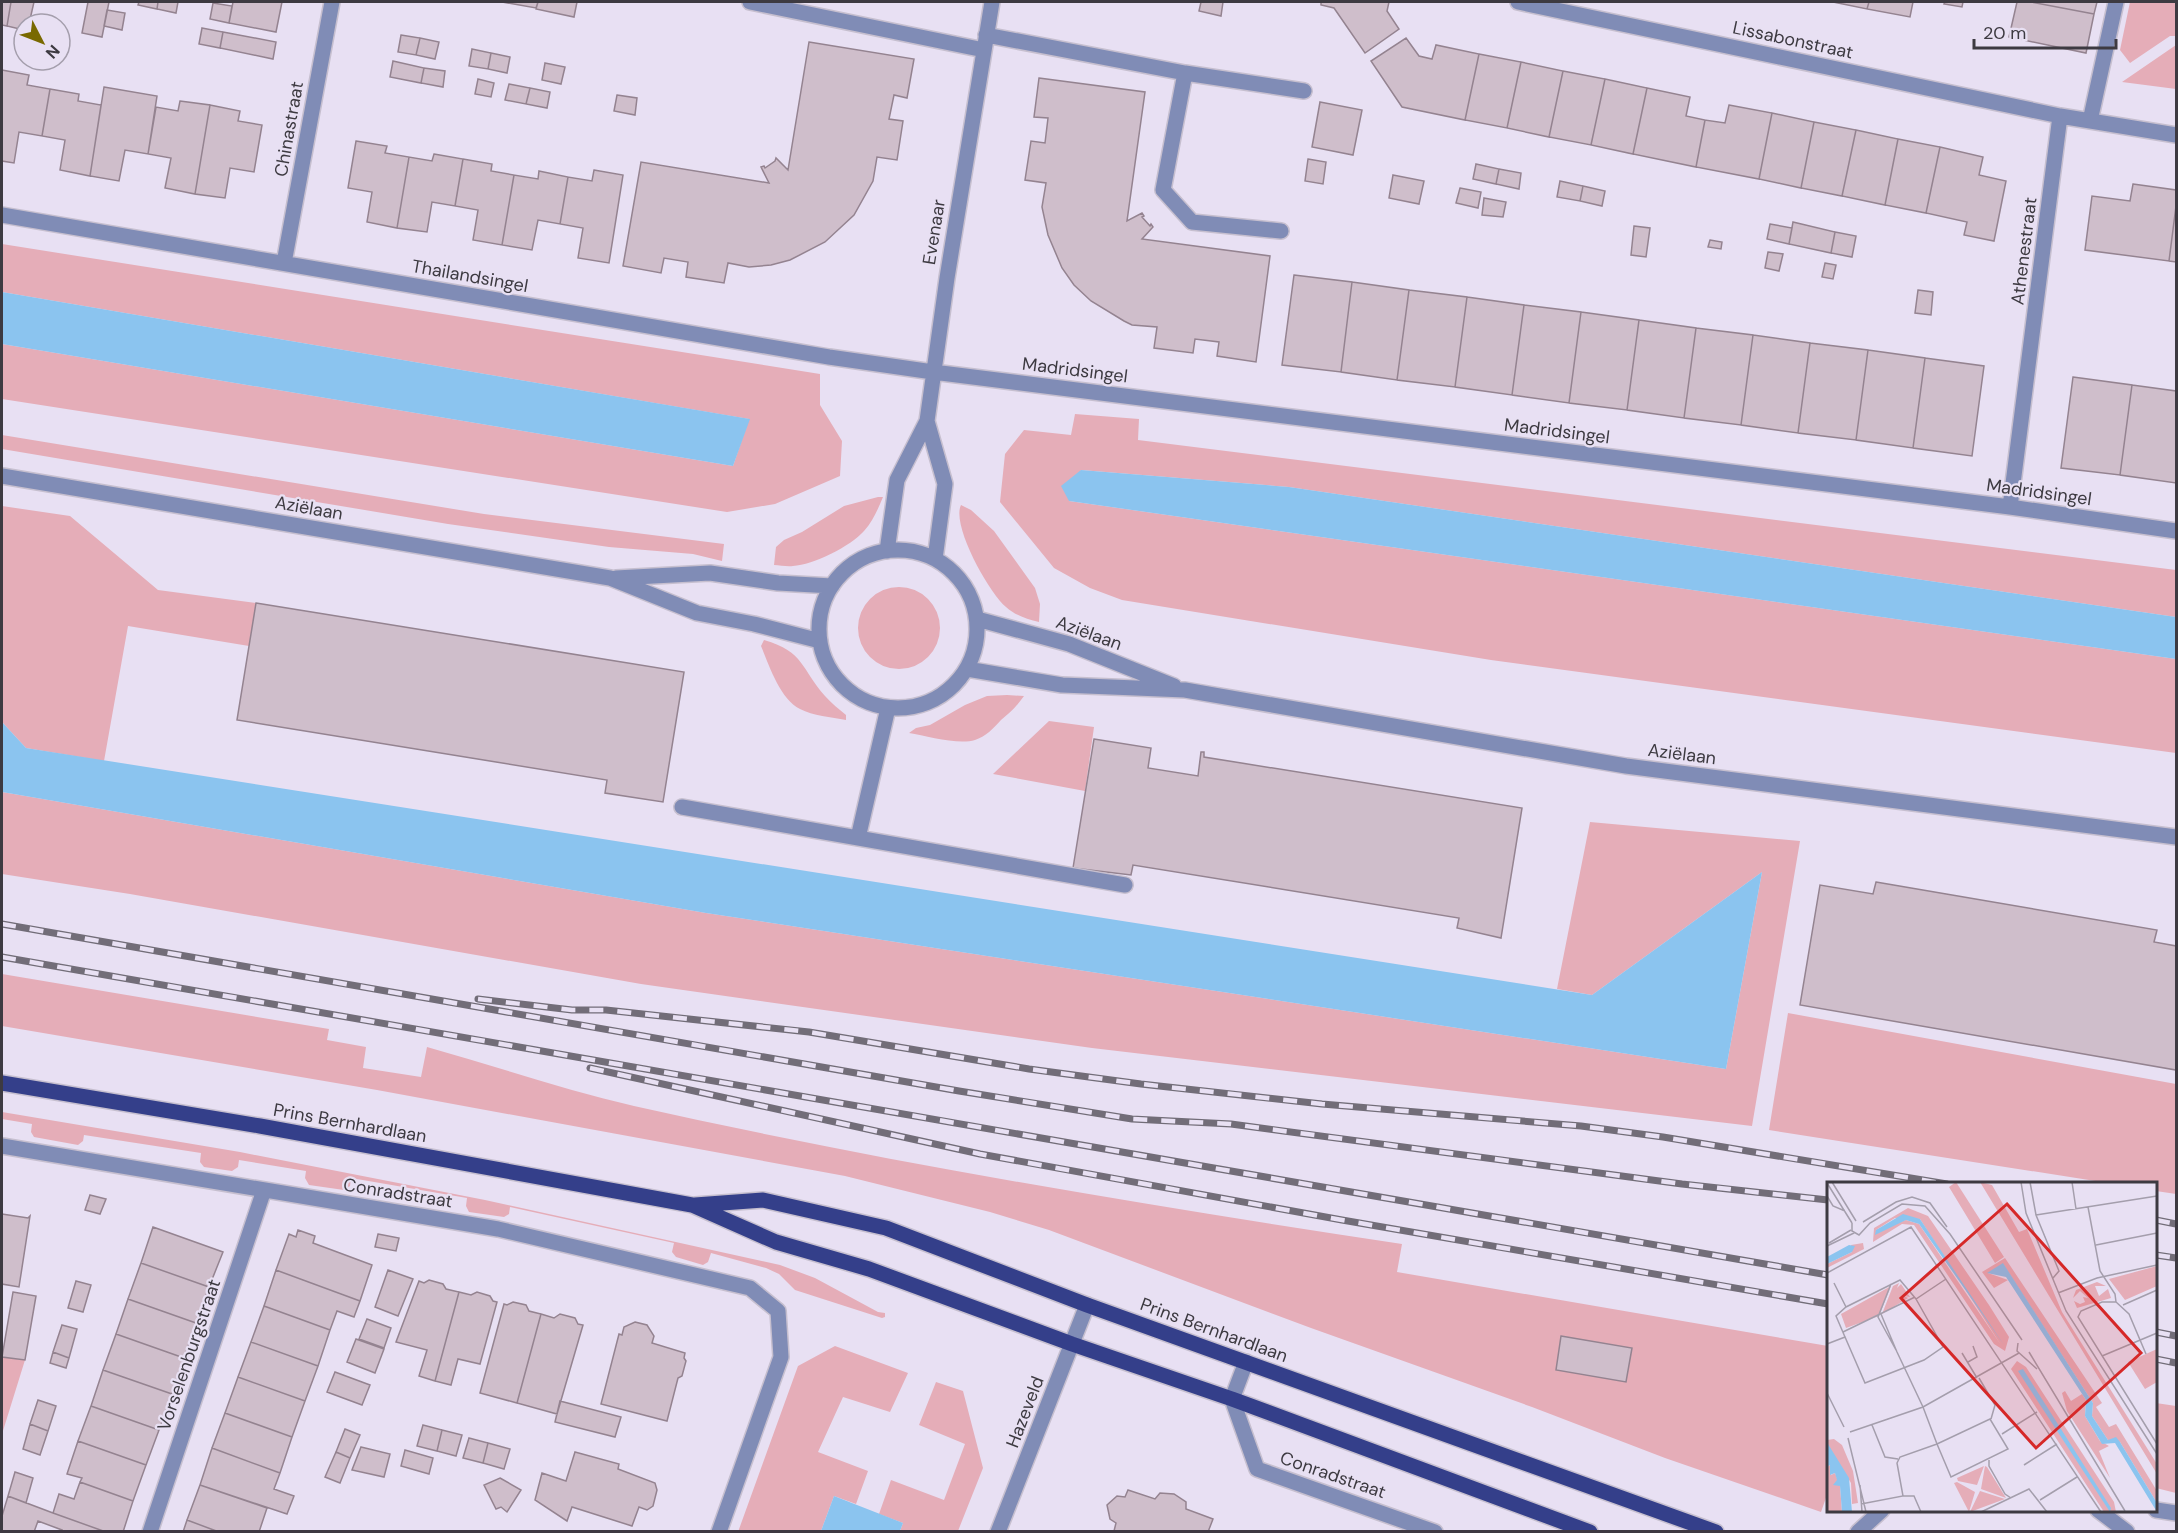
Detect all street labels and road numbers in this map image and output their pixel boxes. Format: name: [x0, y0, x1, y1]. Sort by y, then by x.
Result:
street label: Lissabonstraat: [1731, 16, 1855, 64]
street label: Chinastraat: [269, 79, 309, 179]
street label: Athenestraat: [2005, 196, 2043, 306]
street label: Evenaar: [917, 197, 951, 266]
street label: Thailandsingel: [410, 254, 530, 298]
street label: Madridsingel: [1021, 352, 1129, 388]
street label: Madridsingel: [1503, 413, 1611, 449]
street label: Madridsingel: [1985, 473, 2093, 511]
street label: Aziëlaan: [273, 490, 345, 526]
street label: Aziëlaan: [1053, 610, 1125, 656]
street label: Aziëlaan: [1646, 738, 1718, 770]
street label: Prins Bernhardlaan: [271, 1098, 429, 1148]
street label: Conradstraat: [342, 1173, 454, 1213]
street label: Vorselenburgstraat: [152, 1276, 226, 1434]
street label: Prins Bernhardlaan: [1137, 1292, 1291, 1368]
street label: Hazeveld: [1000, 1373, 1050, 1451]
street label: Conradstraat: [1277, 1446, 1389, 1504]

